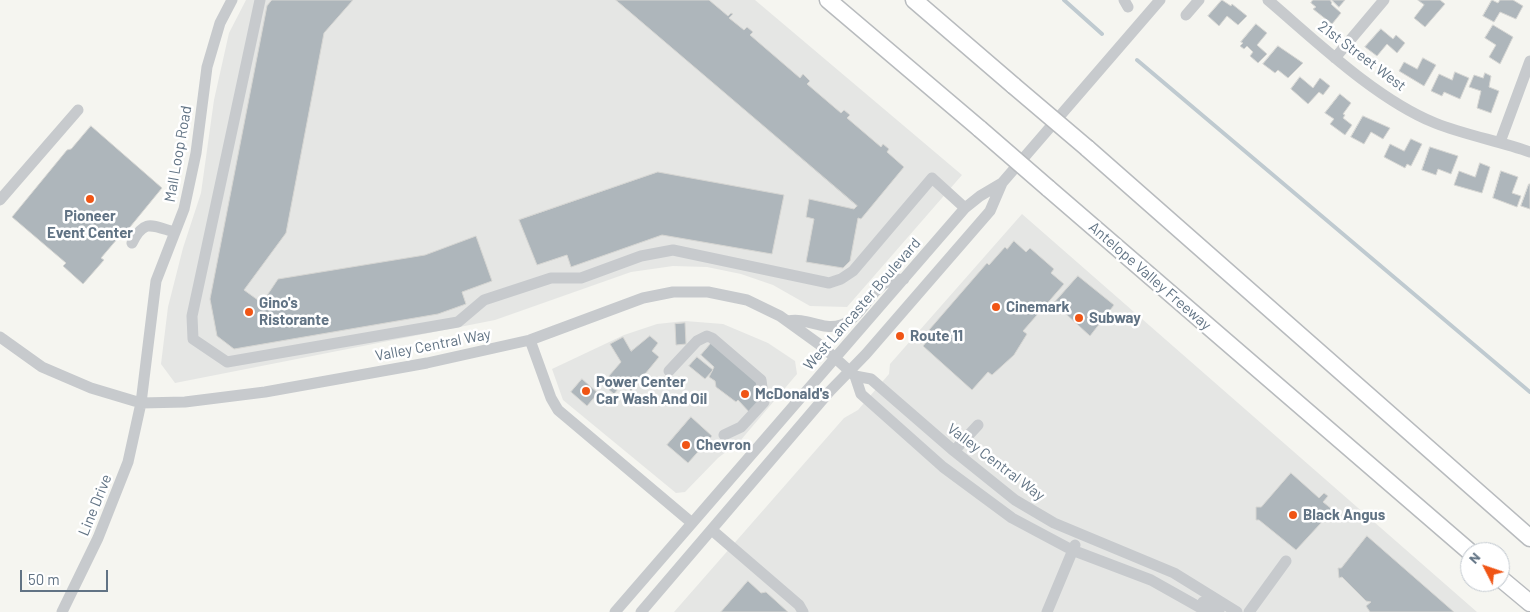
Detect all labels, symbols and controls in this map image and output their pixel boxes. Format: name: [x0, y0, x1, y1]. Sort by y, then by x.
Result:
street label: 21st Street West: [1314, 17, 1410, 95]
street label: Mall Loop Road: [161, 104, 195, 204]
marker: Pioneer Event Center: [84, 193, 96, 205]
place label: Pioneer Event Center: [47, 207, 133, 242]
street label: Antelope Valley Freeway: [1085, 218, 1215, 334]
street label: West Lancaster Boulevard: [800, 234, 924, 374]
place label: Gino's Ristorante: [259, 294, 329, 329]
place label: Cinemark: [1006, 298, 1069, 316]
marker: Cinemark: [990, 301, 1002, 313]
marker: Gino's Ristorante: [243, 306, 255, 318]
place label: Subway: [1089, 309, 1141, 327]
marker: Subway: [1073, 312, 1085, 324]
street label: Valley Central Way: [374, 325, 492, 365]
place label: Route 11: [910, 327, 963, 345]
marker: Route 11: [894, 330, 906, 342]
place label: Power Center Car Wash And Oil: [596, 373, 707, 408]
marker: Power Center Car Wash And Oil: [580, 385, 592, 397]
place label: McDonald's: [755, 385, 829, 403]
marker: McDonald's: [739, 388, 751, 400]
street label: Valley Central Way: [944, 419, 1048, 505]
place label: Chevron: [696, 436, 751, 454]
marker: Chevron: [680, 439, 692, 451]
street label: Line Drive: [75, 472, 115, 538]
place label: Black Angus: [1303, 506, 1385, 524]
marker: Black Angus: [1287, 509, 1299, 521]
north arrow: [1460, 542, 1510, 592]
text: N: [1465, 548, 1484, 567]
scale bar: [22, 560, 110, 592]
text: 50 m: [28, 570, 60, 588]

